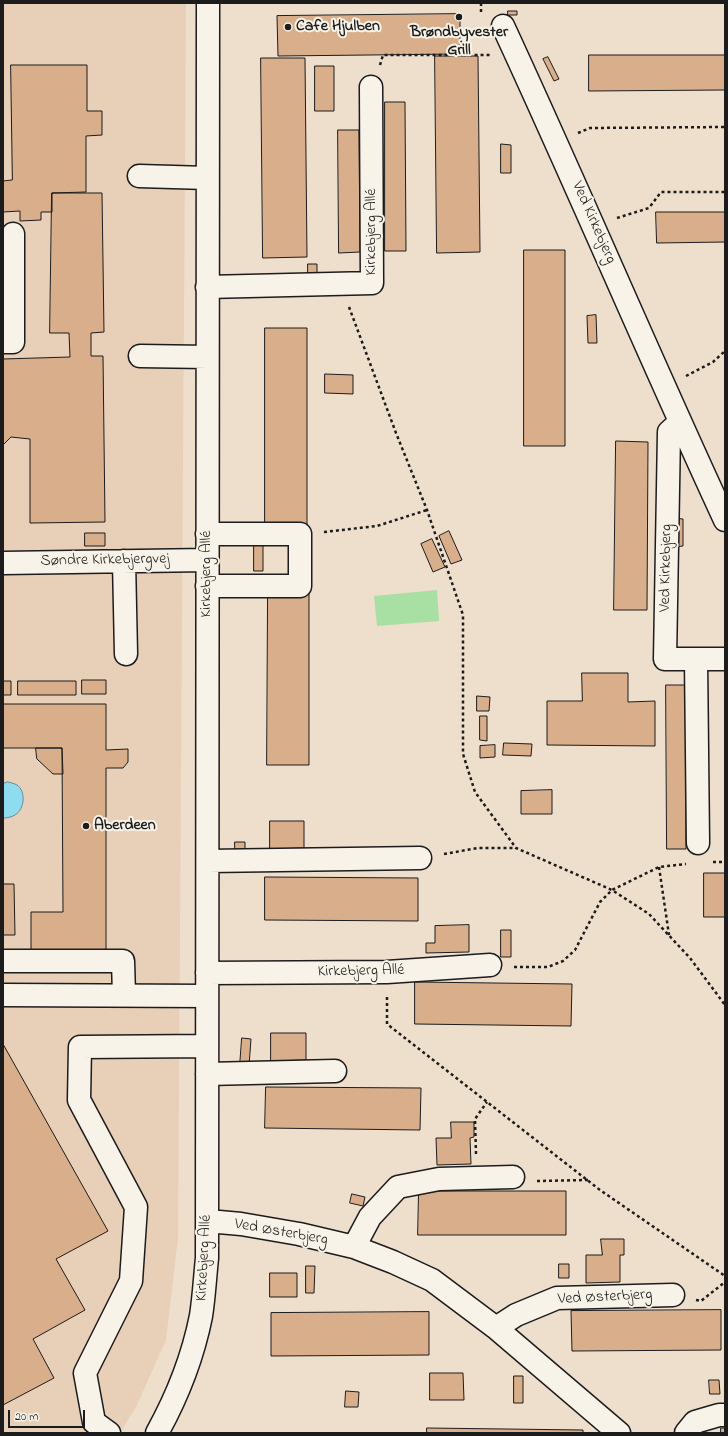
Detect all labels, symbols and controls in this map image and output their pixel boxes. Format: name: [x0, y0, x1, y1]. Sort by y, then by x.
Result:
marker: Brøndbyvester Grill: [454, 12, 464, 22]
place label: Cafe Hjulben: [296, 17, 380, 37]
marker: Cafe Hjulben: [283, 22, 293, 32]
place label: Brøndbyvester Grill: [410, 23, 508, 61]
street label: Ved Kirkebjerg: [566, 179, 620, 267]
street label: Kirkebjerg Allé: [362, 189, 382, 275]
street label: Ved Kirkebjerg: [657, 524, 677, 612]
street label: Kirkebjerg Allé: [197, 531, 217, 617]
street label: Søndre Kirkebjergvej: [40, 550, 170, 572]
place label: Aberdeen: [94, 816, 156, 836]
marker: Aberdeen: [81, 821, 91, 831]
street label: Kirkebjerg Allé: [317, 962, 405, 982]
street label: Kirkebjerg Allé: [193, 1214, 217, 1302]
street label: Ved Østerbjerg: [233, 1215, 329, 1251]
street label: Ved Østerbjerg: [557, 1286, 653, 1310]
scale bar: [10, 1402, 87, 1428]
text: 20 m: [15, 1408, 38, 1426]

